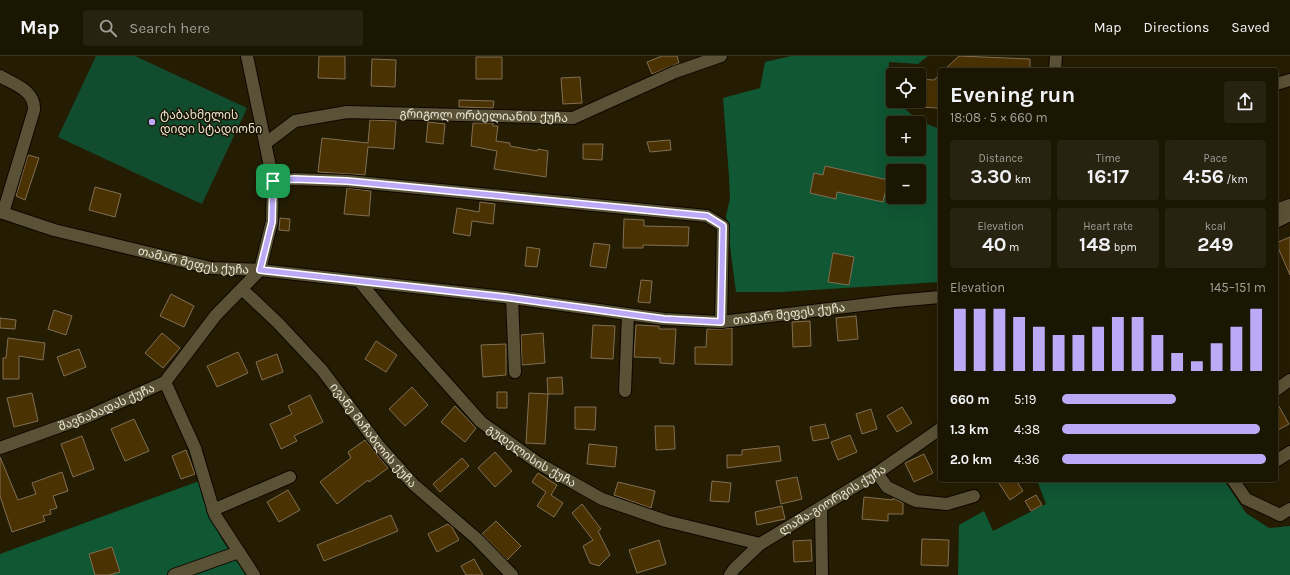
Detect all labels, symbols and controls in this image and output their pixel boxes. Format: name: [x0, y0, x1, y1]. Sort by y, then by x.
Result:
search box: [83, 10, 363, 46]
text: Map: [20, 17, 59, 39]
icon: search: [97, 17, 119, 39]
text: Search here: [129, 19, 210, 37]
text: Map: [1094, 19, 1122, 36]
text: Directions: [1144, 19, 1209, 36]
text: Saved: [1231, 19, 1270, 36]
map controls: [886, 68, 926, 204]
button: locate: [886, 68, 926, 108]
button: share: [1224, 81, 1266, 123]
text: Evening run: [950, 82, 1075, 108]
street label: გრიგოლ ორბელიანის ქუჩა: [400, 106, 568, 125]
place label: ტაბახმელის დიდი სტადიონი: [160, 108, 262, 137]
text: 18:08 · 5 × 660 m: [950, 110, 1048, 125]
button: +: [886, 116, 926, 156]
marker: ტაბახმელის დიდი სტადიონი: [147, 117, 157, 127]
text: Distance: [978, 152, 1023, 165]
text: Time: [1096, 152, 1120, 165]
text: Pace: [1204, 152, 1227, 165]
pin: [256, 164, 290, 198]
button: −: [886, 164, 926, 204]
text: 3.30: [970, 165, 1012, 188]
text: 16:17: [1087, 165, 1129, 188]
text: 4:56: [1183, 165, 1224, 188]
icon: arrive: [262, 170, 284, 192]
text: km: [1012, 173, 1031, 186]
text: /km: [1224, 173, 1248, 186]
text: Elevation: [977, 220, 1024, 233]
text: Heart rate: [1083, 220, 1133, 233]
text: kcal: [1205, 220, 1226, 233]
text: 40: [982, 233, 1006, 256]
text: 148: [1079, 233, 1111, 256]
text: 249: [1197, 233, 1233, 256]
text: m: [1006, 241, 1019, 254]
text: bpm: [1111, 241, 1137, 254]
street label: თამარ მეფეს ქუჩა: [136, 244, 249, 277]
text: Elevation: [950, 280, 1005, 295]
text: 145–151 m: [1210, 280, 1266, 295]
street label: თამარ მეფეს ქუჩა: [732, 300, 846, 328]
street label: ივანე მაჩაბლის ქუჩა: [327, 380, 420, 490]
street label: შავნაბადას ქუჩა: [56, 381, 157, 434]
text: 660 m: [950, 392, 990, 407]
text: 5:19: [1014, 392, 1036, 407]
street label: გუდელისის ქუჩა: [484, 421, 579, 490]
text: 1.3 km: [950, 422, 989, 437]
text: 4:38: [1014, 422, 1040, 437]
text: 2.0 km: [950, 452, 992, 467]
text: 4:36: [1014, 452, 1039, 467]
street label: ლაშა-გიორგის ქუჩა: [776, 462, 889, 539]

